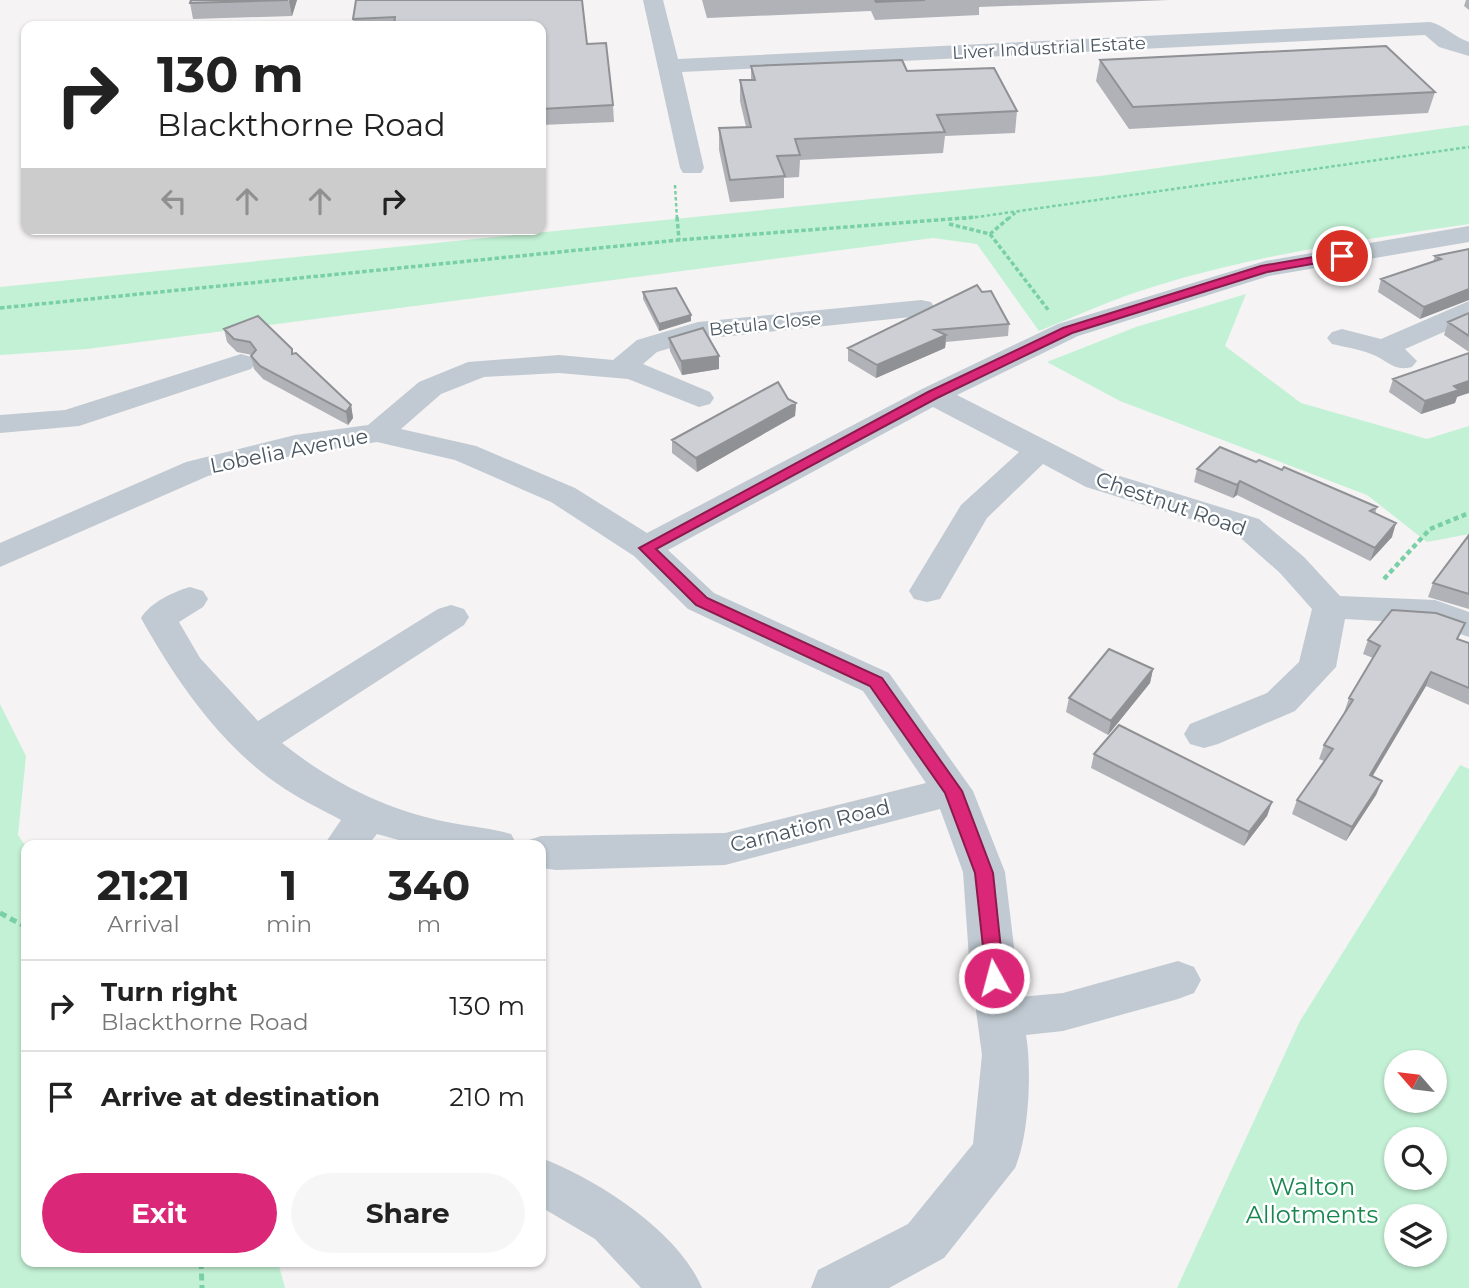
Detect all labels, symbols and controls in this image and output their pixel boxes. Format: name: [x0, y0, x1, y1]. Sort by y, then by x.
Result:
street label: Liver Industrial Estate: [952, 32, 1147, 64]
text: 130 m: [157, 45, 304, 104]
icon: right: [42, 49, 133, 140]
text: Blackthorne Road: [157, 105, 446, 144]
icon: left: [155, 182, 193, 220]
icon: ahead: [228, 182, 266, 220]
icon: ahead: [301, 182, 339, 220]
icon: right: [374, 182, 412, 220]
pin: [1312, 226, 1372, 286]
icon: arrive: [1323, 237, 1361, 275]
street label: Betula Close: [708, 307, 822, 341]
street label: Lobelia Avenue: [208, 423, 370, 478]
street label: Chestnut Road: [1092, 466, 1250, 541]
street label: Carnation Road: [727, 794, 892, 857]
text: 21:21: [97, 859, 190, 911]
text: 1: [281, 859, 297, 911]
text: 340: [388, 859, 470, 911]
text: Arrival: [107, 910, 180, 938]
text: min: [266, 910, 312, 938]
text: m: [417, 910, 441, 938]
position arrow: [957, 941, 1031, 1015]
text: Turn right: [101, 976, 237, 1008]
icon: right: [42, 987, 80, 1025]
text: 130 m: [449, 990, 525, 1022]
text: Blackthorne Road: [101, 1008, 309, 1036]
north arrow: [1384, 1050, 1447, 1113]
map controls: [1384, 1050, 1447, 1267]
icon: arrive: [42, 1078, 80, 1116]
text: Arrive at destination: [101, 1081, 380, 1113]
text: 210 m: [449, 1081, 525, 1113]
button: search: [1384, 1127, 1447, 1190]
park label: Walton Allotments: [1246, 1172, 1378, 1229]
button: Exit: [42, 1173, 277, 1253]
button: Share: [291, 1173, 525, 1253]
button: layers: [1384, 1204, 1447, 1267]

